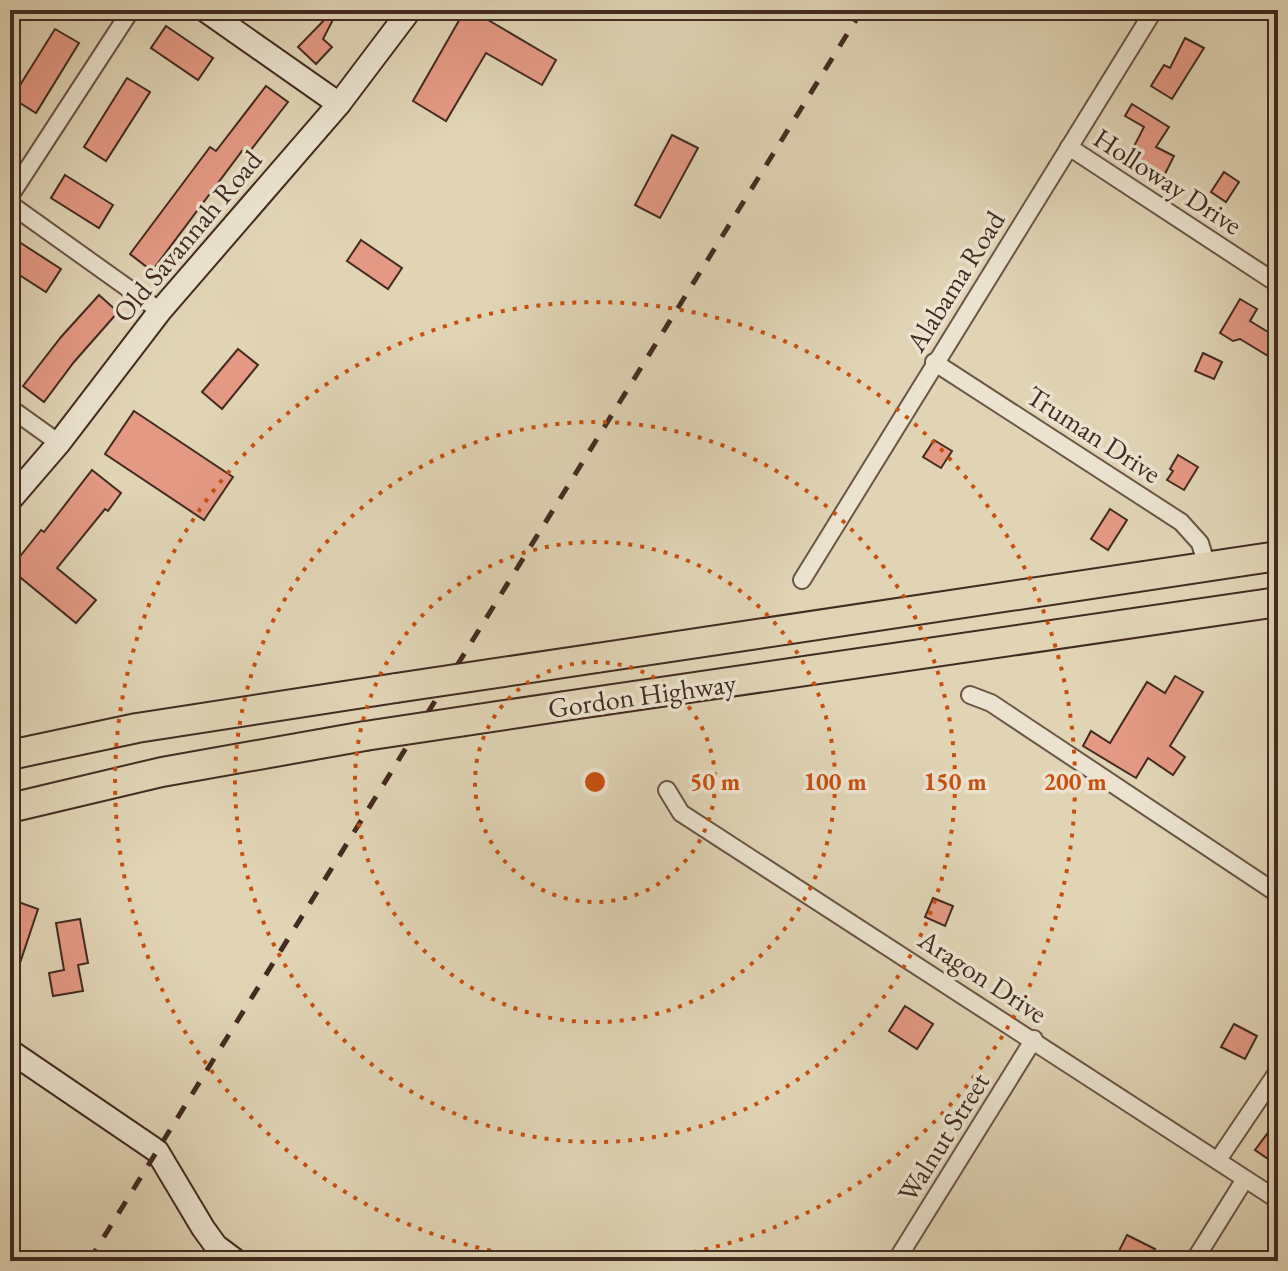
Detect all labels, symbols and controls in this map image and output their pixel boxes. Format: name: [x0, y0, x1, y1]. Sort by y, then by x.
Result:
street label: Holloway Drive: [1087, 120, 1249, 243]
street label: Old Savannah Road: [104, 142, 270, 329]
street label: Alabama Road: [897, 203, 1013, 359]
street label: Truman Drive: [1020, 377, 1168, 491]
street label: Gordon Highway: [546, 664, 739, 726]
text: 50 m: [690, 766, 740, 797]
text: 100 m: [803, 766, 867, 797]
text: 150 m: [923, 766, 987, 797]
text: 200 m: [1043, 766, 1107, 797]
centre of rings: [581, 768, 609, 796]
street label: Aragon Drive: [911, 921, 1054, 1031]
street label: Walnut Street: [889, 1065, 997, 1209]

